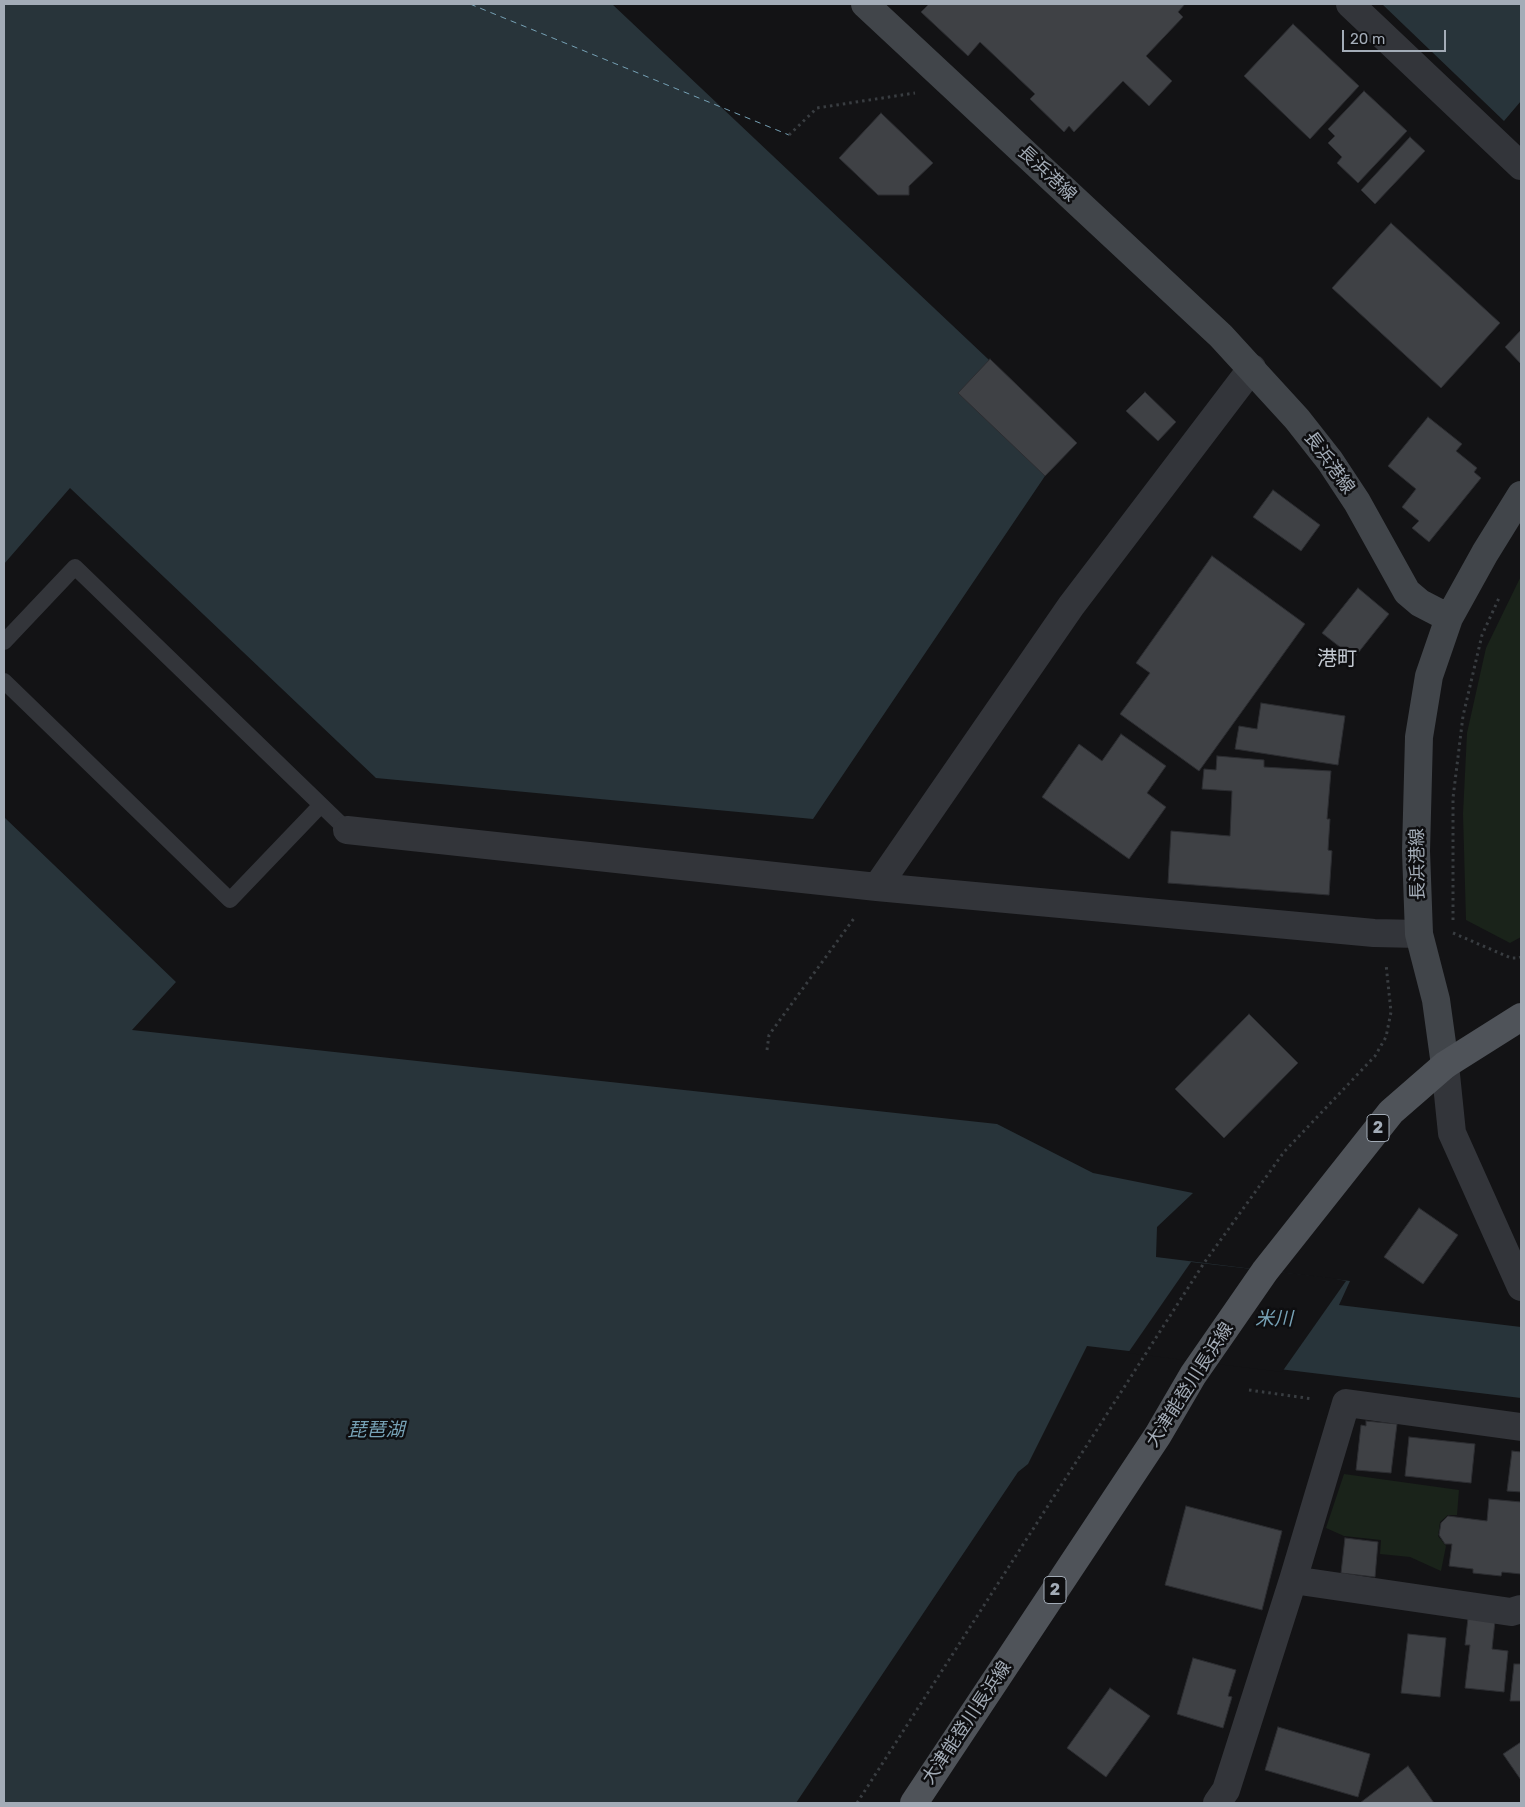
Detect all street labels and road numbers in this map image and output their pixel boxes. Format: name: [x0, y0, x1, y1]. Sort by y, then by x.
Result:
street label: 長浜港線: [1013, 142, 1081, 206]
street label: 長浜港線: [1299, 428, 1359, 498]
street label: 長浜港線: [1407, 828, 1429, 900]
road number: 2: [1367, 1114, 1389, 1142]
street label: 大津能登川長浜線: [1142, 1319, 1238, 1451]
road number: 2: [1044, 1576, 1066, 1604]
street label: 大津能登川長浜線: [918, 1657, 1016, 1789]

